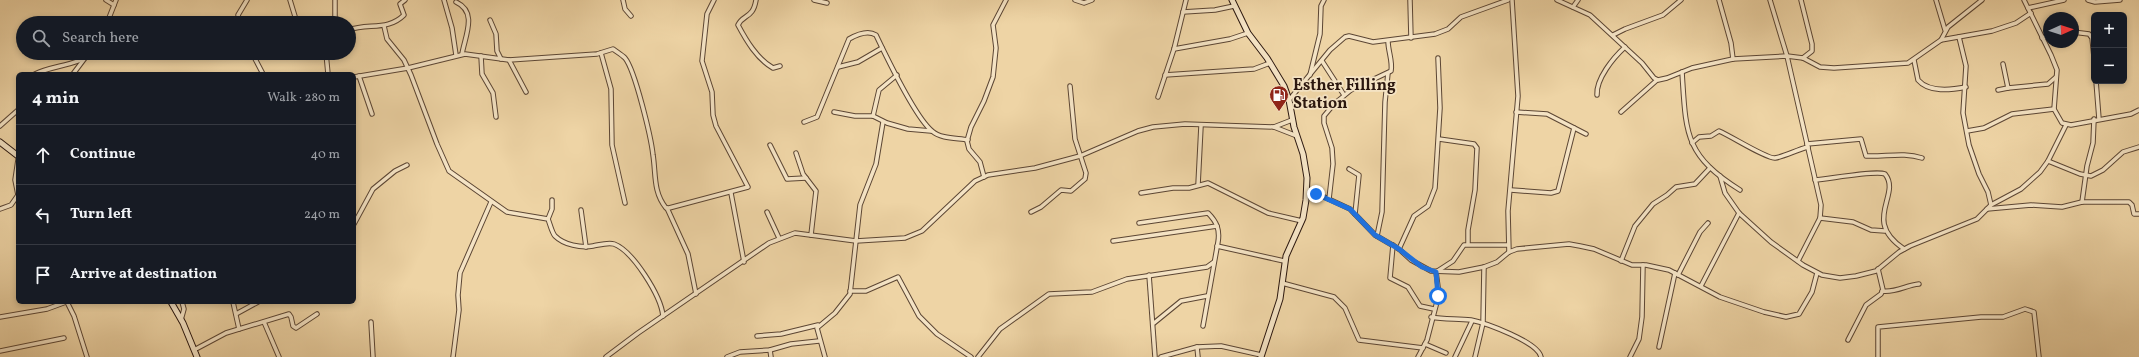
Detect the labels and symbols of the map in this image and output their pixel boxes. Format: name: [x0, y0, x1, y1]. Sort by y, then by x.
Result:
north arrow: [2043, 12, 2079, 48]
place label: Esther Filling Station: [1293, 75, 1396, 115]
fuel station icon: Esther Filling Station: [1268, 84, 1290, 112]
route end: [1307, 185, 1325, 203]
route start: [1429, 287, 1447, 305]

